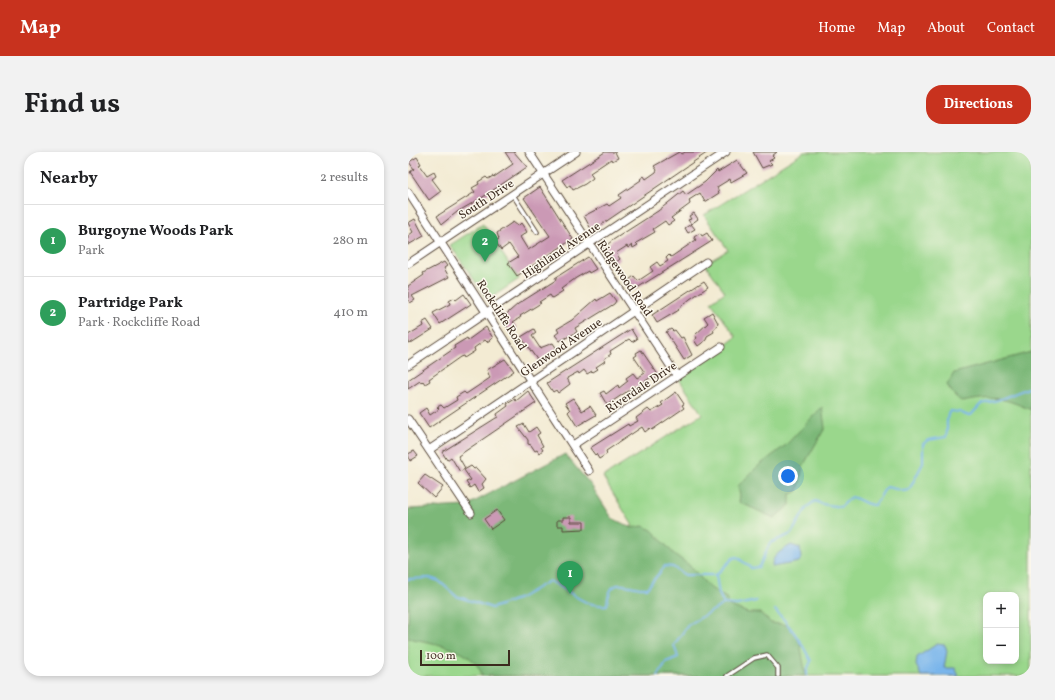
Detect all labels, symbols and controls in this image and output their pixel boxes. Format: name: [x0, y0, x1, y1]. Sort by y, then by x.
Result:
text: Map: [20, 15, 61, 41]
text: Home: [818, 19, 855, 38]
text: Map: [877, 19, 905, 38]
text: About: [927, 19, 965, 38]
text: Contact: [987, 19, 1035, 38]
text: Find us: [24, 85, 120, 124]
button: Directions: [926, 85, 1031, 124]
text: Nearby: [40, 167, 98, 190]
text: 2 results: [320, 169, 368, 187]
street label: South Drive: [456, 176, 518, 224]
street label: Highland Avenue: [519, 219, 604, 283]
text: Burgoyne Woods Park: [78, 221, 233, 242]
pin: 2: [472, 229, 498, 262]
text: 1: [50, 232, 56, 250]
text: 280 m: [332, 232, 368, 250]
street label: Ridgewood Road: [593, 237, 656, 320]
text: Park: [78, 242, 105, 260]
street label: Rockcliffe Road: [472, 277, 530, 354]
text: Partridge Park: [78, 293, 183, 314]
text: 2: [50, 304, 56, 322]
text: 410 m: [333, 304, 368, 322]
text: Park · Rockcliffe Road: [78, 314, 200, 332]
street label: Glenwood Avenue: [518, 314, 606, 381]
street label: Riverdale Drive: [603, 358, 680, 418]
your location: [778, 466, 798, 486]
pin: 1: [557, 561, 583, 594]
map controls: [983, 592, 1019, 664]
button: +: [983, 592, 1019, 628]
button: −: [983, 628, 1019, 664]
scale bar: [420, 648, 510, 667]
text: 100 m: [426, 649, 456, 664]

